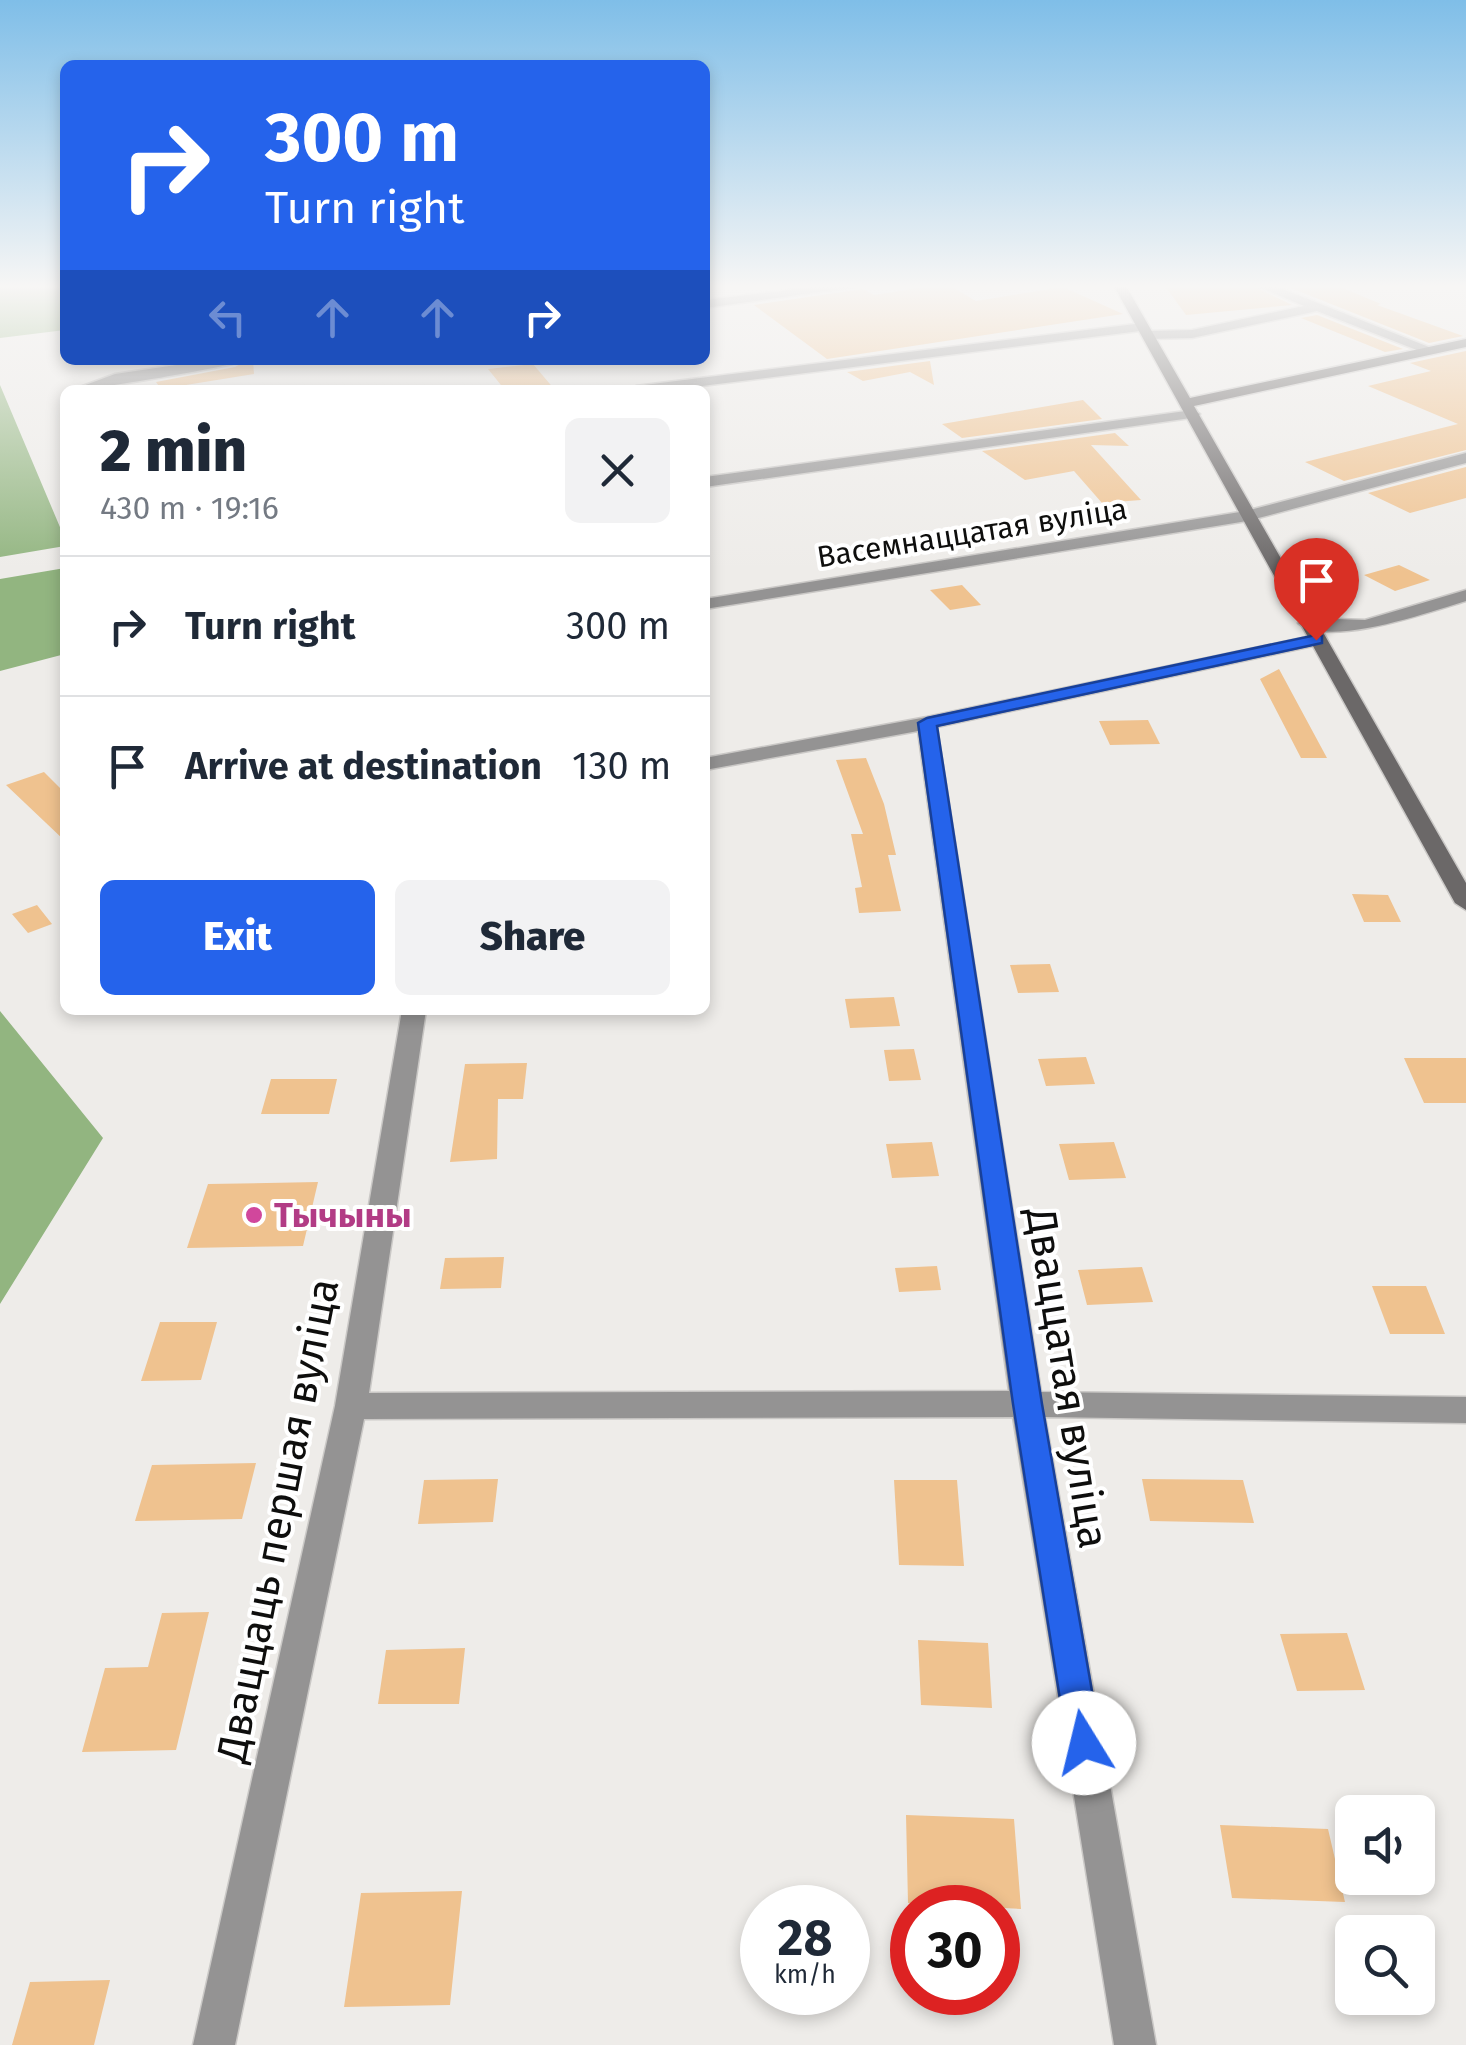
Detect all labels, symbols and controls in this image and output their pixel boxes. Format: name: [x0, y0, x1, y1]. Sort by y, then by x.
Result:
text: 300 m: [265, 96, 459, 180]
icon: right: [100, 100, 230, 230]
text: Turn right: [265, 181, 464, 235]
icon: left: [200, 290, 255, 345]
icon: ahead: [305, 290, 360, 345]
icon: ahead: [410, 290, 465, 345]
icon: right: [515, 290, 570, 345]
text: 2 min: [100, 415, 247, 487]
button: close: [565, 418, 670, 523]
text: 430 m · 19:16: [100, 489, 279, 527]
street label: Васемнаццатая вуліца: [814, 491, 1130, 575]
pin: [1274, 538, 1359, 641]
icon: arrive: [1289, 553, 1344, 608]
icon: right: [100, 599, 155, 654]
text: Turn right: [185, 603, 355, 649]
text: 300 m: [566, 603, 670, 649]
icon: arrive: [100, 739, 155, 794]
text: Arrive at destination: [185, 743, 542, 789]
text: 130 m: [572, 743, 671, 789]
button: Exit: [100, 880, 375, 995]
button: Share: [395, 880, 670, 995]
place label: Тычыны: [274, 1194, 412, 1236]
street label: Дваццатая вуліца: [1015, 1203, 1119, 1552]
marker: Тычыны: [243, 1204, 265, 1226]
street label: Дваццаць першая вуліца: [206, 1274, 349, 1767]
position arrow: [1032, 1691, 1136, 1795]
map controls: [1335, 1795, 1435, 2015]
button: sound: [1335, 1795, 1435, 1895]
speed limit sign: 30: [890, 1885, 1020, 2015]
text: 28: [778, 1908, 832, 1968]
button: search: [1335, 1915, 1435, 2015]
text: km/h: [774, 1960, 836, 1990]

